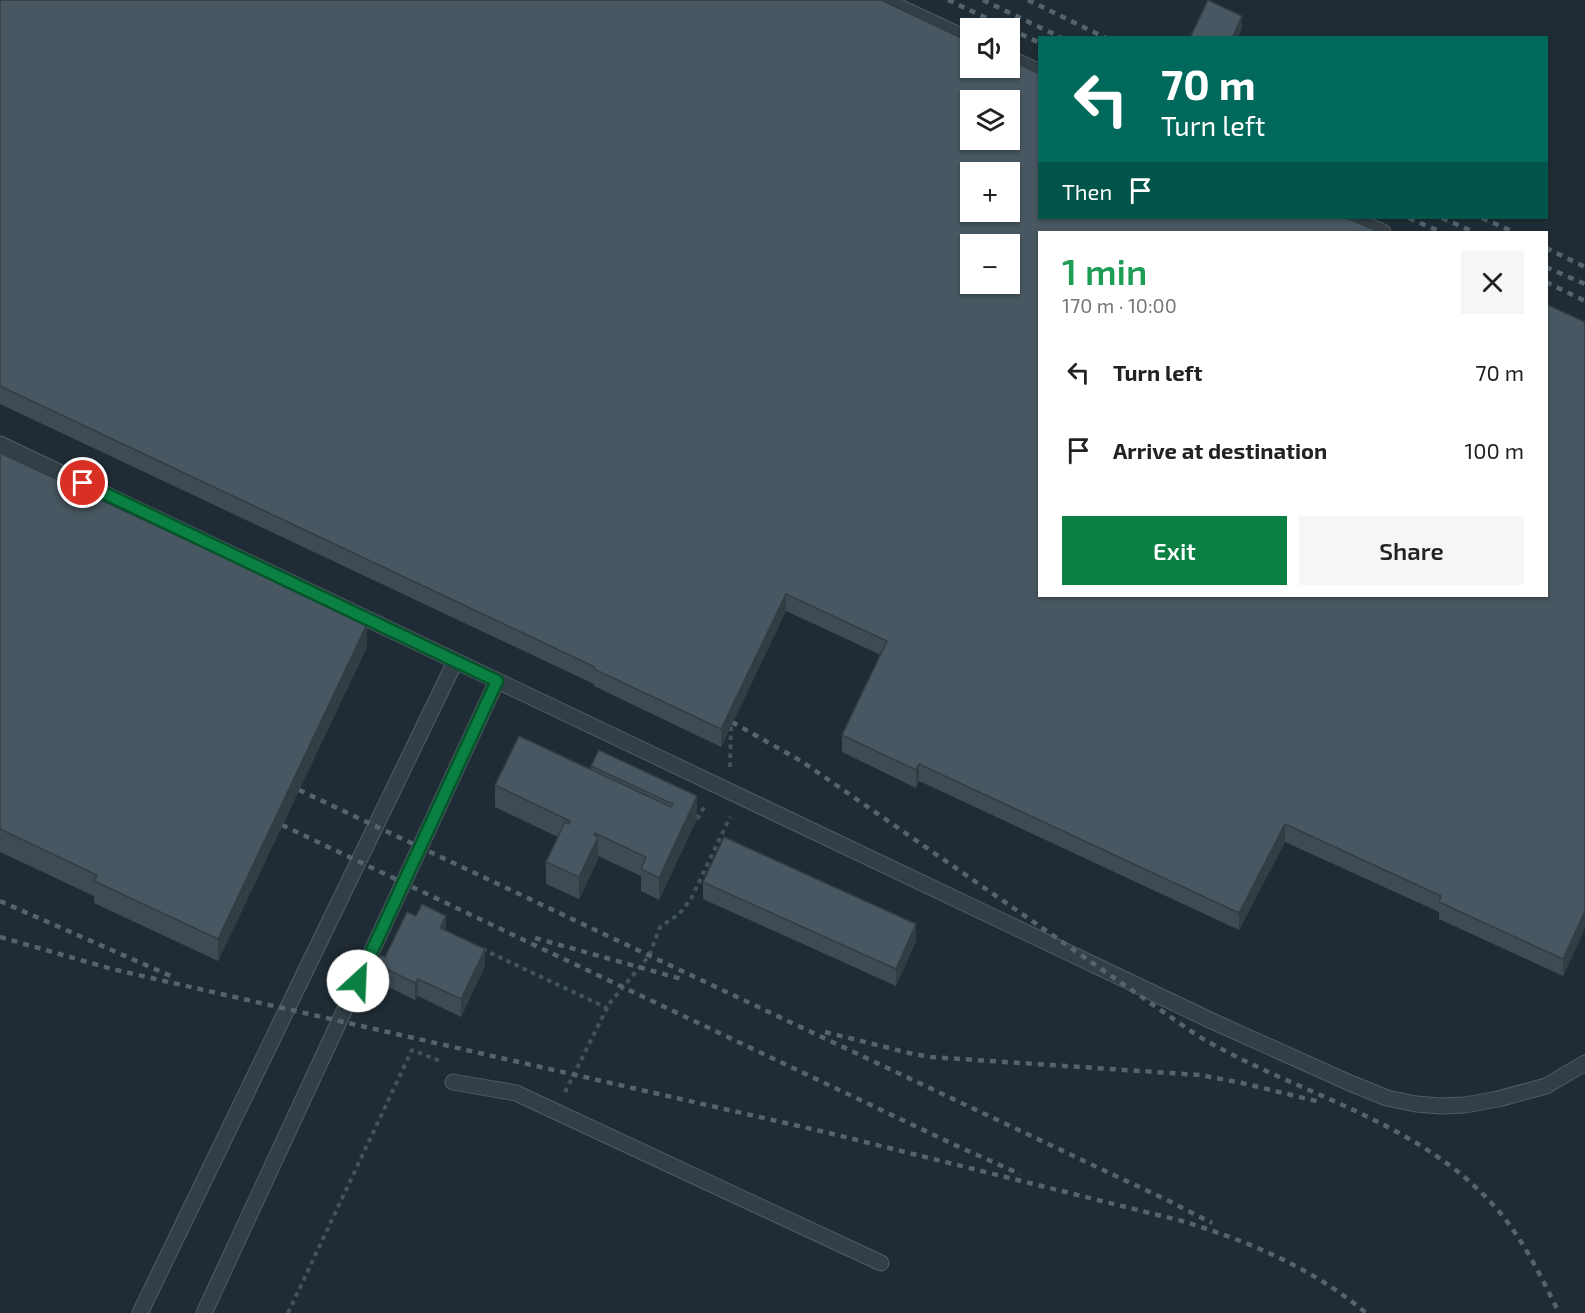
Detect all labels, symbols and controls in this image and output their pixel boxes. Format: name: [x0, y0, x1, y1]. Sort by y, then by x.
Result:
map controls: [960, 18, 1020, 294]
button: sound: [960, 18, 1020, 78]
text: 70 m: [1161, 58, 1256, 108]
icon: left: [1062, 60, 1140, 138]
button: layers: [960, 90, 1020, 150]
text: Turn left: [1161, 109, 1265, 141]
button: +: [960, 162, 1020, 222]
icon: arrive: [1124, 174, 1157, 207]
text: Then: [1062, 178, 1112, 204]
button: −: [960, 234, 1020, 294]
text: 1 min: [1062, 249, 1147, 292]
button: close: [1461, 251, 1524, 314]
text: 170 m · 10:00: [1062, 293, 1177, 317]
icon: left: [1062, 356, 1095, 389]
text: Turn left: [1113, 359, 1202, 385]
text: 70 m: [1475, 359, 1524, 385]
icon: arrive: [1062, 434, 1095, 467]
text: Arrive at destination: [1113, 437, 1327, 463]
text: 100 m: [1465, 437, 1524, 463]
pin: [57, 457, 108, 508]
icon: arrive: [66, 466, 99, 499]
button: Exit: [1062, 516, 1287, 585]
button: Share: [1299, 516, 1524, 585]
position arrow: [326, 949, 390, 1013]

